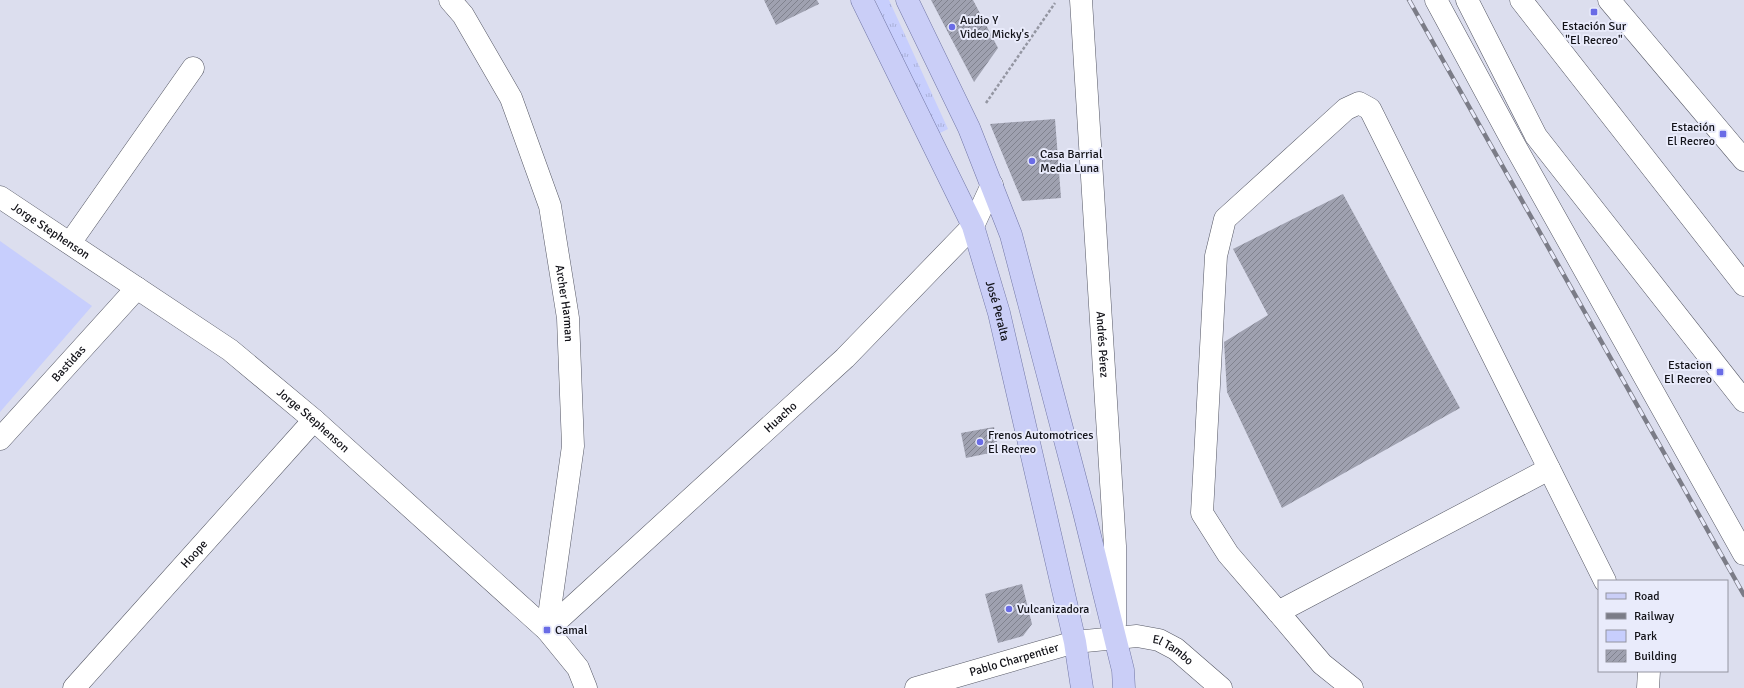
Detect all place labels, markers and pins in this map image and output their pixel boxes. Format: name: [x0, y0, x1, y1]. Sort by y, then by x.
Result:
marker: Estación Sur "El Recreo": [1589, 7, 1599, 17]
place label: Audio Y Video Micky's: [960, 13, 1029, 42]
place label: Estación Sur "El Recreo": [1562, 19, 1627, 48]
marker: Audio Y Video Micky's: [947, 22, 957, 32]
place label: Estación El Recreo: [1667, 120, 1715, 149]
marker: Estación El Recreo: [1718, 129, 1728, 139]
place label: Casa Barrial Media Luna: [1040, 147, 1103, 176]
marker: Casa Barrial Media Luna: [1027, 156, 1037, 166]
place label: Estacion El Recreo: [1664, 358, 1712, 387]
marker: Estacion El Recreo: [1715, 367, 1725, 377]
place label: Frenos Automotrices El Recreo: [988, 428, 1094, 457]
marker: Frenos Automotrices El Recreo: [975, 437, 985, 447]
place label: Vulcanizadora: [1017, 602, 1089, 617]
marker: Vulcanizadora: [1004, 604, 1014, 614]
place label: Camal: [555, 623, 588, 638]
marker: Camal: [542, 625, 552, 635]

